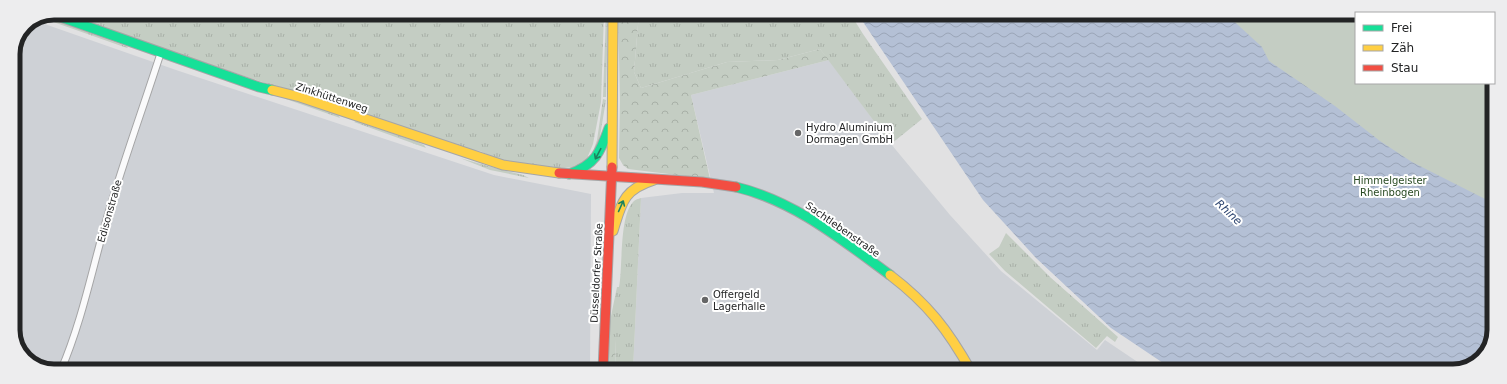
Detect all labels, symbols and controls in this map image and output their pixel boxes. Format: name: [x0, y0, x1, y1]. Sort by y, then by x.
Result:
legend: [1355, 12, 1495, 84]
text: Frei: [1391, 21, 1412, 35]
text: Zäh: [1391, 41, 1414, 55]
text: Stau: [1391, 61, 1418, 75]
street label: Zinkhüttenweg: [294, 81, 369, 114]
place label: Hydro Aluminium Dormagen GmbH: [806, 122, 893, 145]
marker: Hydro Aluminium Dormagen GmbH: [793, 128, 803, 138]
one-way arrow: [594, 147, 601, 159]
park label: Himmelgeister Rheinbogen: [1353, 175, 1428, 198]
street label: Edisonstraße: [95, 178, 124, 244]
water label: Rhine: [1213, 197, 1245, 228]
one-way arrow: [618, 200, 626, 212]
street label: Sachtlebenstraße: [804, 200, 882, 259]
street label: Düsseldorfer Straße: [588, 223, 605, 323]
place label: Offergeld Lagerhalle: [713, 289, 765, 312]
marker: Offergeld Lagerhalle: [700, 295, 710, 305]

